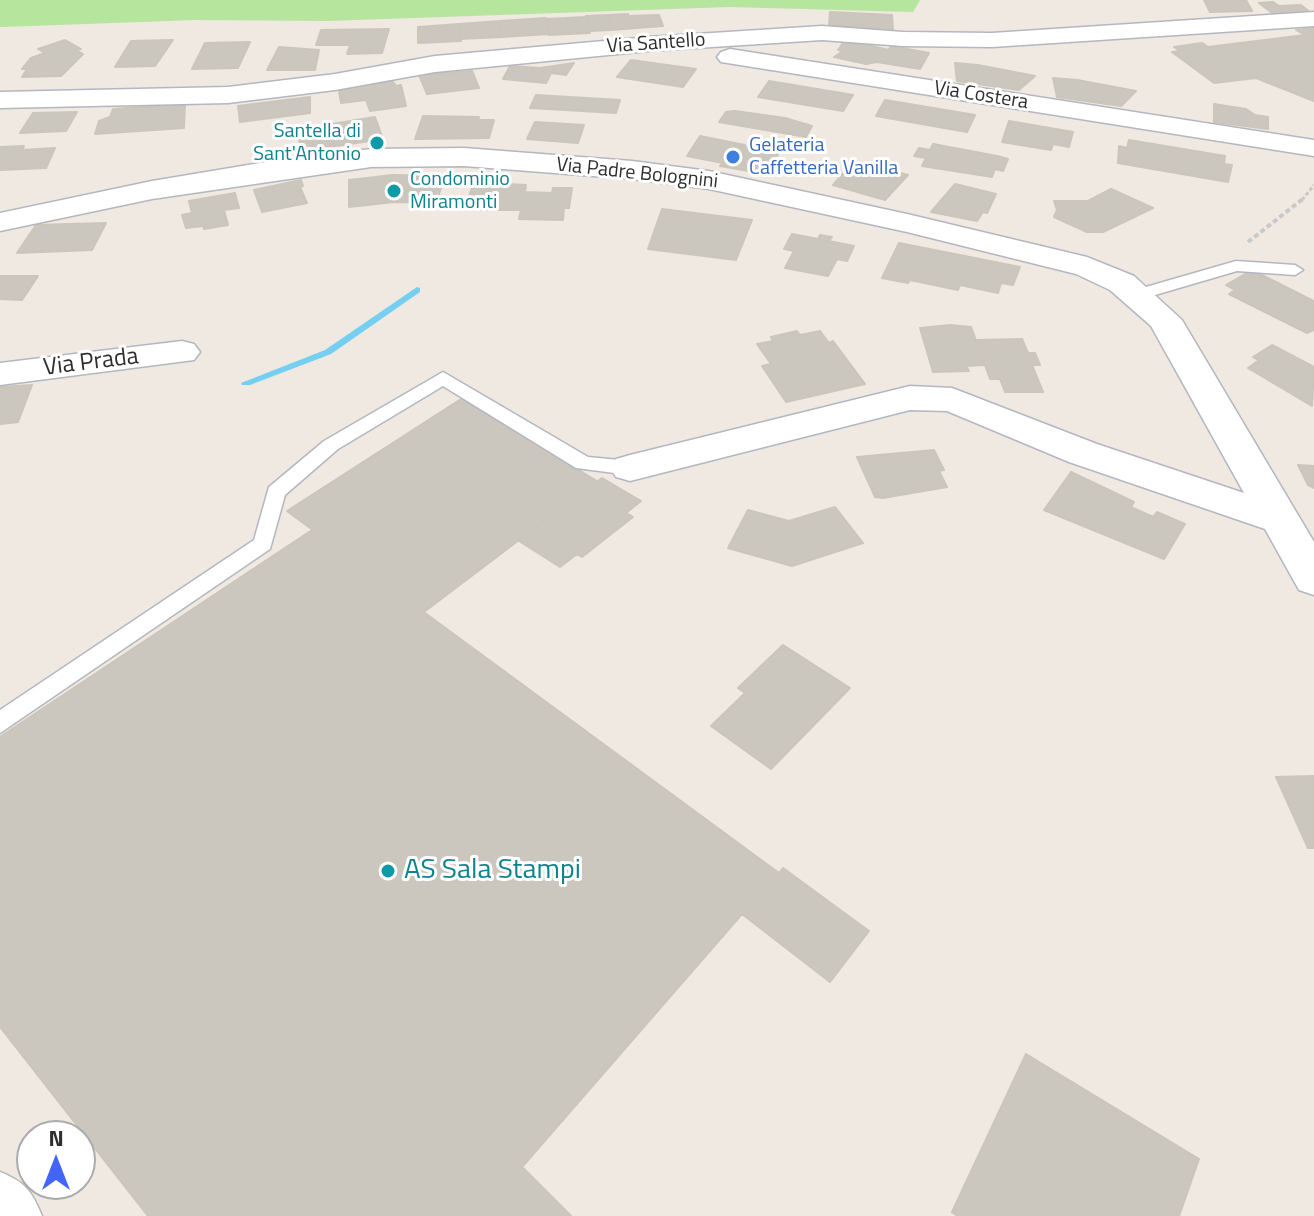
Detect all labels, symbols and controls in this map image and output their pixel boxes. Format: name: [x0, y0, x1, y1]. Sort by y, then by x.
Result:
street label: Via Santello: [606, 29, 706, 59]
street label: Via Costera: [932, 77, 1030, 115]
place label: Santella di Sant'Antonio: [253, 120, 361, 167]
marker: Santella di Sant'Antonio: [368, 134, 386, 152]
place label: Gelateria Caffetteria Vanilla: [749, 134, 898, 181]
marker: Gelateria Caffetteria Vanilla: [724, 148, 742, 166]
street label: Via Padre Bolognini: [555, 154, 719, 194]
place label: Condominio Miramonti: [410, 168, 510, 215]
marker: Condominio Miramonti: [385, 182, 403, 200]
street label: Via Prada: [42, 343, 140, 383]
place label: AS Sala Stampi: [404, 854, 581, 888]
marker: AS Sala Stampi: [379, 862, 397, 880]
north arrow: [16, 1120, 96, 1200]
text: N: [48, 1121, 64, 1155]

